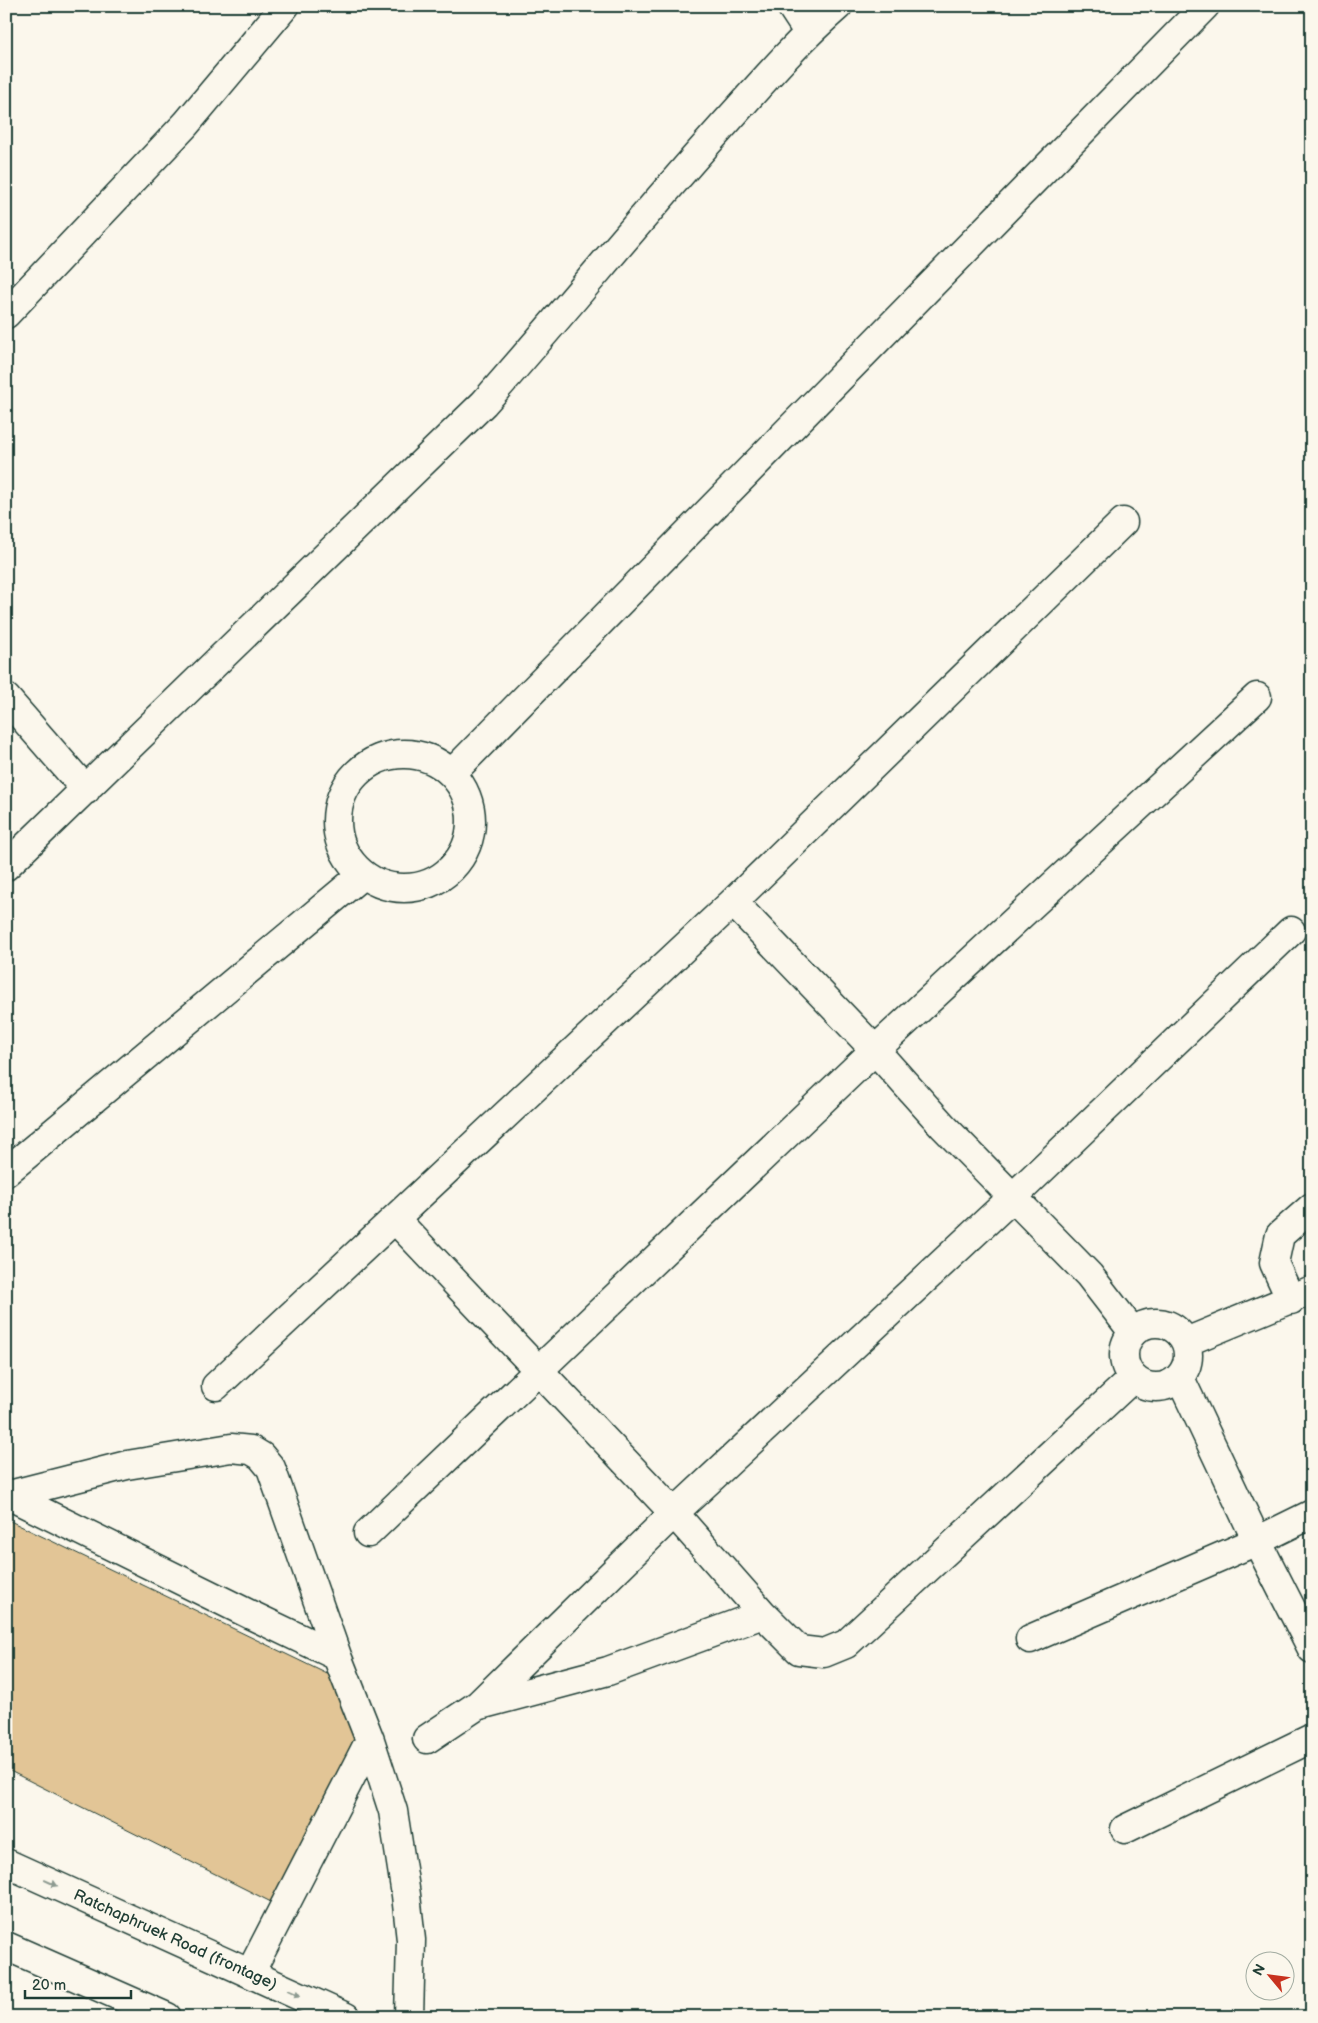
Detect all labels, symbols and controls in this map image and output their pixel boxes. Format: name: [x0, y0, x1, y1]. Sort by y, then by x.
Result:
one-way arrow: [44, 1879, 58, 1887]
street label: Ratchaphruek Road (frontage): [71, 1885, 280, 1994]
north arrow: [1246, 1950, 1296, 2000]
text: N: [1249, 1961, 1269, 1979]
scale bar: [25, 1968, 131, 2000]
text: 20 m: [32, 1976, 66, 1995]
one-way arrow: [287, 1990, 301, 1998]

